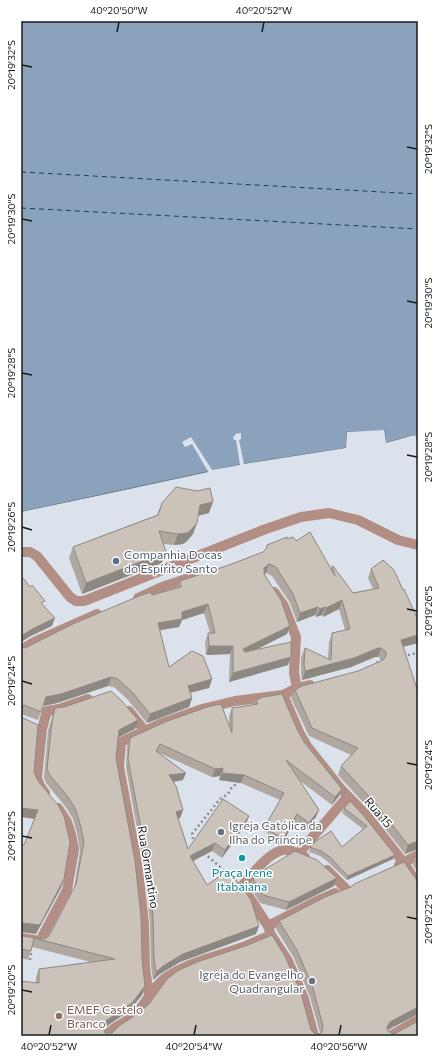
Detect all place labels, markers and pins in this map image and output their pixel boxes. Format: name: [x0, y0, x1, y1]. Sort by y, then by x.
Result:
place label: Companhia Docas do Espírito Santo: [124, 547, 222, 575]
marker: Companhia Docas do Espírito Santo: [111, 556, 121, 566]
place label: Igreja Católica da Ilha do Príncipe: [229, 818, 322, 846]
marker: Igreja Católica da Ilha do Príncipe: [216, 827, 226, 837]
marker: Praça Irene Itabaiana: [237, 853, 247, 863]
place label: Praça Irene Itabaiana: [212, 865, 272, 893]
place label: Igreja do Evangelho Quadrangular: [199, 967, 304, 995]
marker: Igreja do Evangelho Quadrangular: [307, 976, 317, 986]
place label: EMEF Castelo Branco: [67, 1002, 143, 1030]
marker: EMEF Castelo Branco: [54, 1011, 64, 1021]

